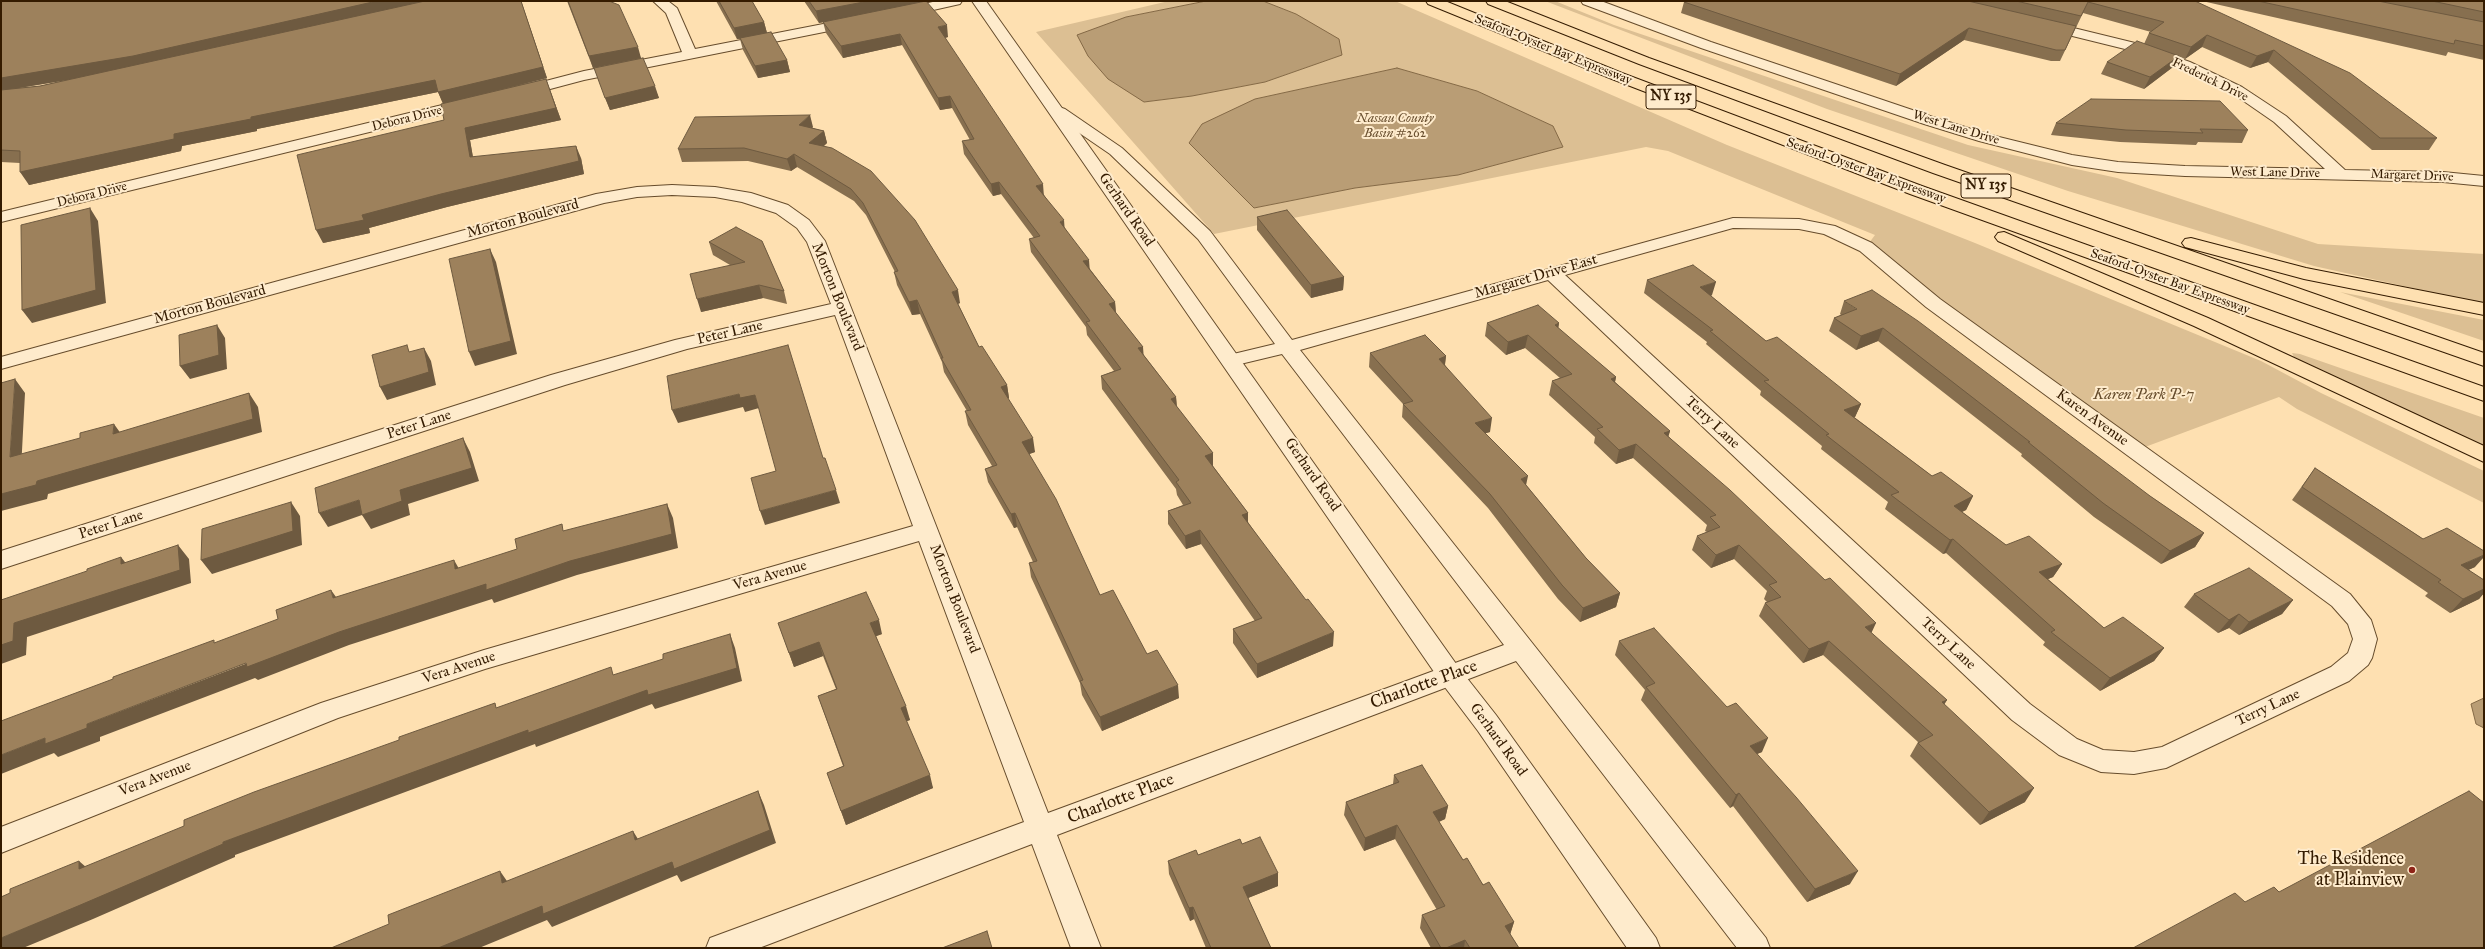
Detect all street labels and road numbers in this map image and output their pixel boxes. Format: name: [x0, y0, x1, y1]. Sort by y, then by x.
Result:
street label: Seaford-Oyster Bay Expressway: [1472, 11, 1634, 89]
street label: Frederick Drive: [2169, 55, 2251, 105]
road number: NY 135: [1646, 85, 1696, 109]
street label: Debora Drive: [370, 103, 444, 135]
street label: West Lane Drive: [1911, 107, 2001, 149]
street label: Seaford-Oyster Bay Expressway: [1784, 135, 1948, 207]
street label: West Lane Drive: [2230, 164, 2320, 182]
street label: Margaret Drive: [2370, 167, 2454, 185]
street label: Gerhard Road: [1094, 170, 1158, 250]
road number: NY 135: [1961, 174, 2011, 198]
street label: Debora Drive: [55, 179, 129, 211]
street label: Morton Boulevard: [465, 195, 581, 243]
street label: Morton Boulevard: [807, 240, 867, 354]
street label: Seaford-Oyster Bay Expressway: [2088, 246, 2252, 318]
street label: Margaret Drive East: [1473, 251, 1599, 303]
street label: Morton Boulevard: [152, 281, 268, 329]
street label: Peter Lane: [696, 317, 764, 349]
street label: Karen Avenue: [2052, 386, 2132, 450]
street label: Terry Lane: [1681, 393, 1743, 453]
street label: Peter Lane: [385, 406, 453, 444]
street label: Gerhard Road: [1280, 435, 1344, 515]
street label: Peter Lane: [77, 506, 145, 544]
street label: Morton Boulevard: [925, 542, 983, 656]
street label: Vera Avenue: [731, 557, 809, 595]
street label: Terry Lane: [1917, 614, 1979, 674]
street label: Vera Avenue: [420, 648, 498, 688]
street label: Charlotte Place: [1367, 656, 1481, 714]
street label: Terry Lane: [2233, 685, 2303, 731]
street label: Gerhard Road: [1466, 700, 1530, 780]
street label: Vera Avenue: [116, 757, 194, 801]
street label: Charlotte Place: [1065, 769, 1177, 829]

